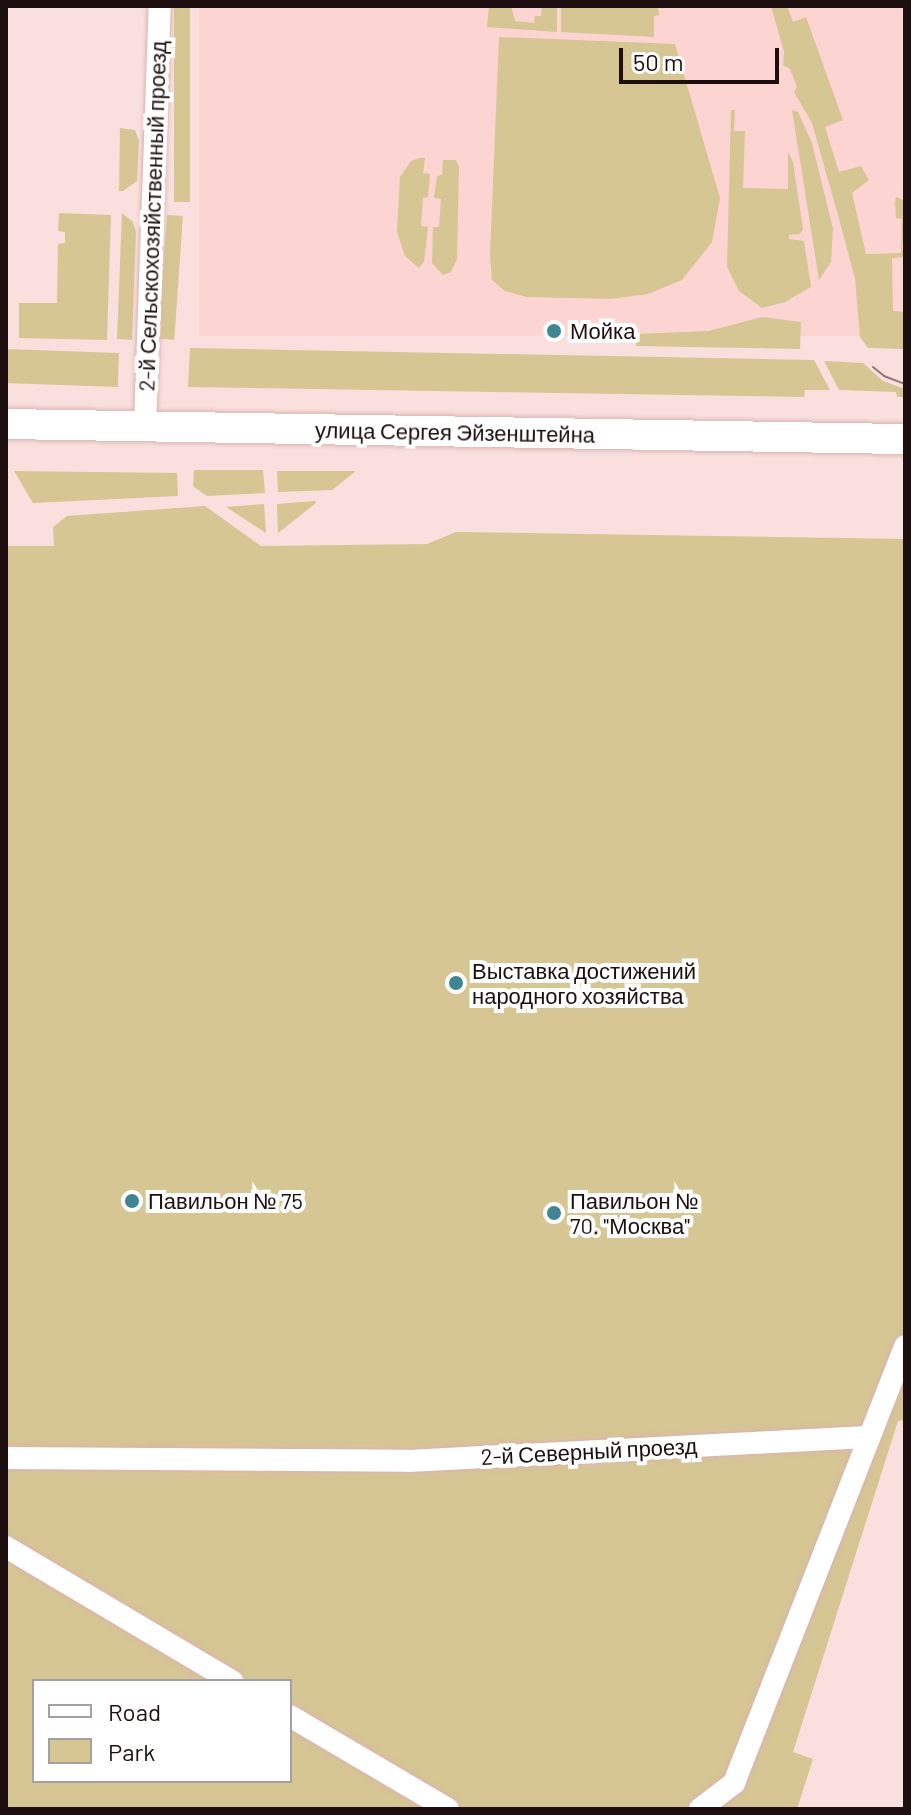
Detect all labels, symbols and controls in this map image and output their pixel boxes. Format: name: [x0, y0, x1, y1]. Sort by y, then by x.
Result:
scale bar: [623, 32, 783, 82]
street label: 2-й Сельскохозяйственный проезд: [133, 40, 171, 392]
text: 50 m: [633, 47, 684, 76]
place label: Мойка: [570, 318, 635, 344]
marker: Мойка: [545, 322, 563, 340]
street label: улица Сергея Эйзенштейна: [315, 416, 595, 448]
place label: Выставка достижений народного хозяйства: [472, 957, 696, 1008]
marker: Выставка достижений народного хозяйства: [447, 974, 465, 992]
place label: Павильон № 70. "Москва": [570, 1187, 699, 1238]
place label: Павильон № 75: [148, 1188, 303, 1214]
marker: Павильон № 75: [123, 1192, 141, 1210]
marker: Павильон № 70. "Москва": [545, 1204, 563, 1222]
street label: 2-й Северный проезд: [480, 1432, 698, 1470]
legend: [32, 1679, 292, 1783]
text: Road: [108, 1697, 161, 1726]
text: Park: [108, 1737, 155, 1766]

